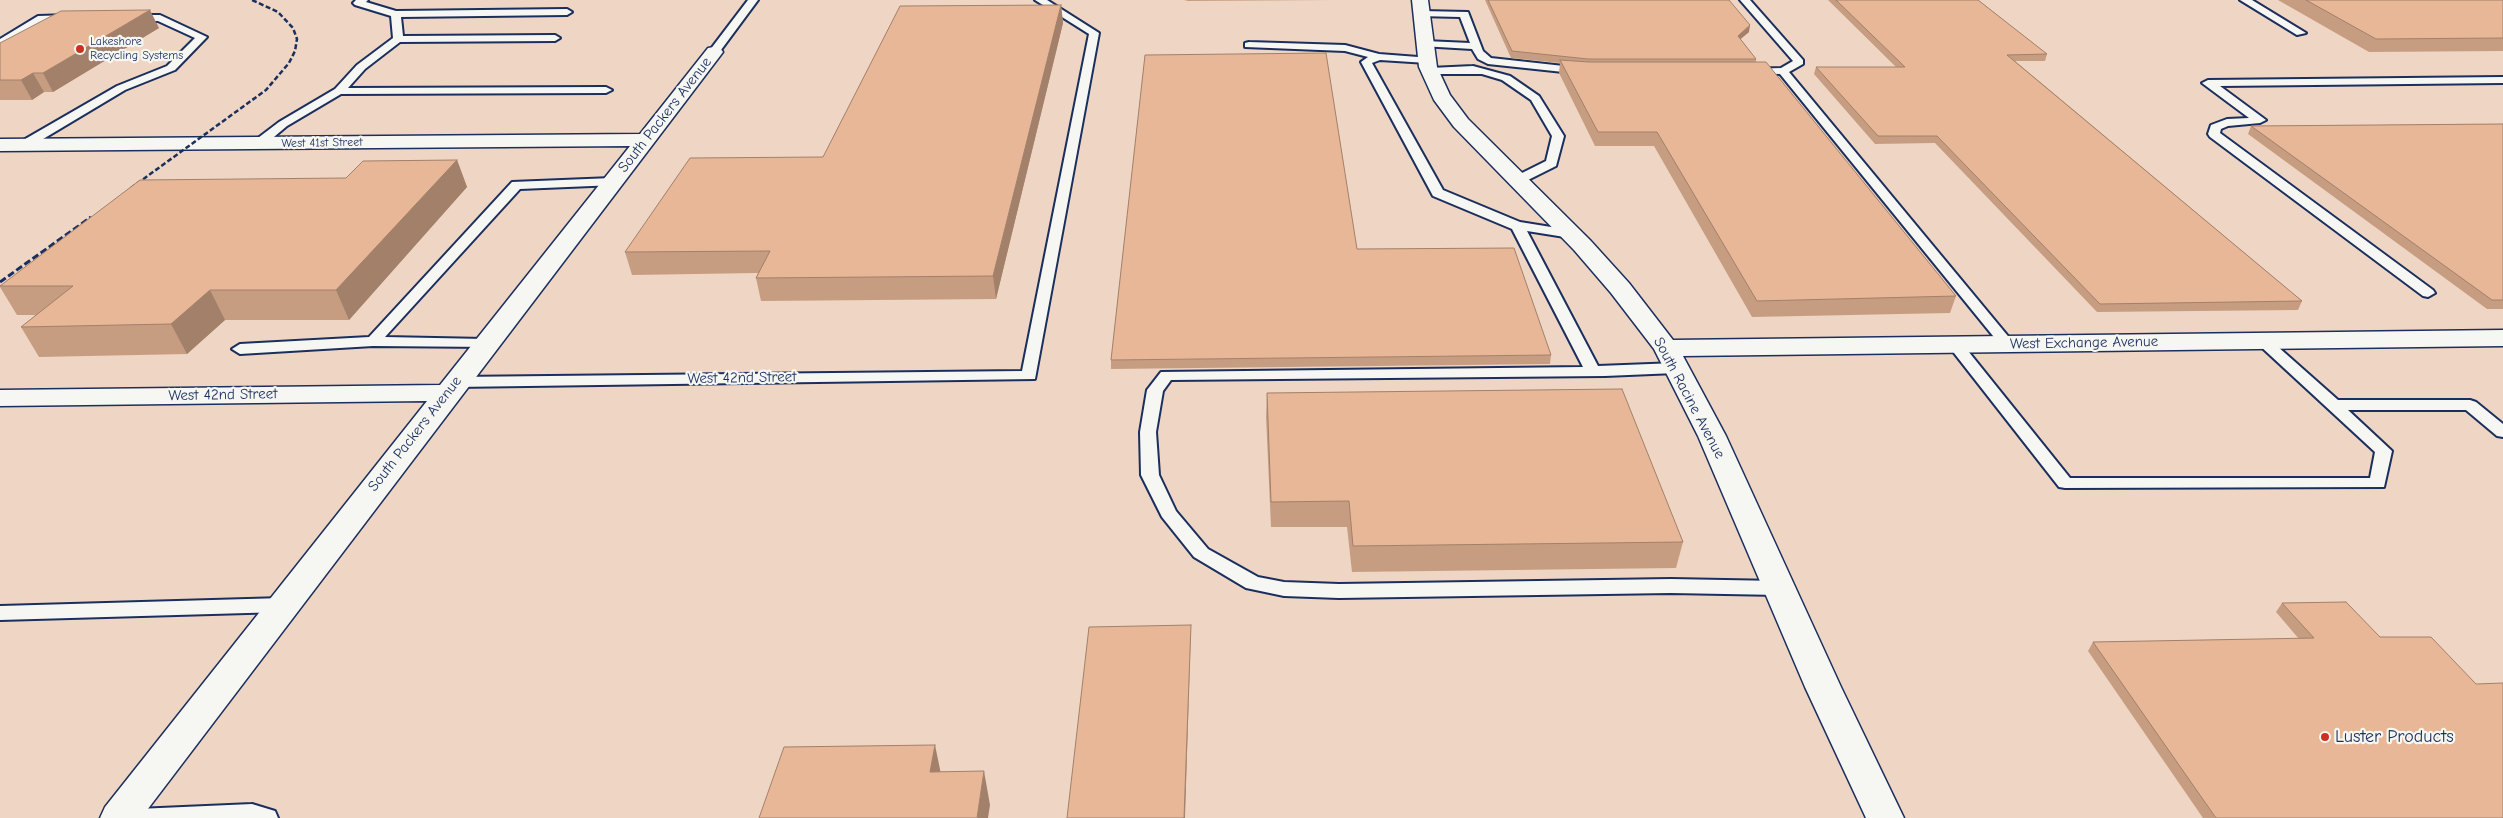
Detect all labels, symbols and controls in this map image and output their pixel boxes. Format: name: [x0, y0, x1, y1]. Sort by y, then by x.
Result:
place label: Lakeshore Recycling Systems: [90, 35, 183, 63]
marker: Lakeshore Recycling Systems: [74, 43, 86, 55]
street label: South Packers Avenue: [614, 54, 716, 176]
street label: West 41st Street: [281, 135, 363, 151]
street label: West Exchange Avenue: [2010, 333, 2158, 353]
street label: South Racine Avenue: [1649, 334, 1729, 462]
street label: West 42nd Street: [687, 368, 797, 388]
street label: South Packers Avenue: [364, 373, 466, 495]
street label: West 42nd Street: [168, 385, 278, 405]
place label: Luster Products: [2335, 726, 2454, 748]
marker: Luster Products: [2319, 731, 2331, 743]

